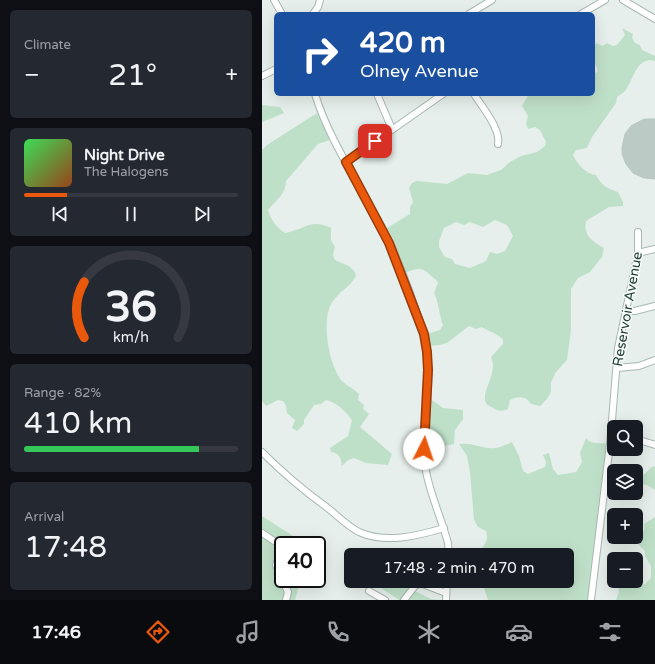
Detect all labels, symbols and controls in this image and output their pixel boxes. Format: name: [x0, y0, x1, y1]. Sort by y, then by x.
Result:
text: 420 m: [360, 26, 446, 60]
icon: right: [294, 28, 346, 80]
text: Climate: [24, 37, 71, 53]
text: 21°: [108, 57, 157, 94]
text: Olney Avenue: [360, 60, 479, 82]
text: −: [24, 62, 40, 88]
text: +: [226, 62, 238, 88]
pin: [358, 124, 392, 158]
icon: arrive: [364, 130, 386, 152]
text: Night Drive: [84, 146, 165, 164]
text: The Halogens: [84, 164, 168, 180]
icon: previous: [49, 203, 71, 225]
icon: pause: [120, 203, 142, 225]
icon: next: [191, 203, 213, 225]
street label: Reservoir Avenue: [609, 250, 646, 368]
text: 36: [105, 283, 157, 333]
text: km/h: [113, 329, 149, 346]
text: Range · 82%: [24, 385, 101, 401]
text: 410 km: [24, 405, 132, 442]
map controls: [607, 420, 643, 588]
button: search: [607, 420, 643, 456]
position arrow: [403, 428, 445, 470]
button: layers: [607, 464, 643, 500]
button: +: [607, 508, 643, 544]
text: Arrival: [24, 509, 64, 525]
text: 17:48: [24, 529, 107, 566]
speed limit sign: 40: [274, 536, 326, 588]
button: −: [607, 552, 643, 588]
text: 17:48 · 2 min · 470 m: [384, 559, 534, 577]
icon: directions: [144, 618, 172, 646]
icon: music: [234, 618, 262, 646]
icon: phone: [324, 618, 352, 646]
icon: climate: [415, 618, 443, 646]
icon: car: [505, 618, 533, 646]
icon: filters: [596, 618, 624, 646]
text: 17:46: [31, 621, 81, 643]

